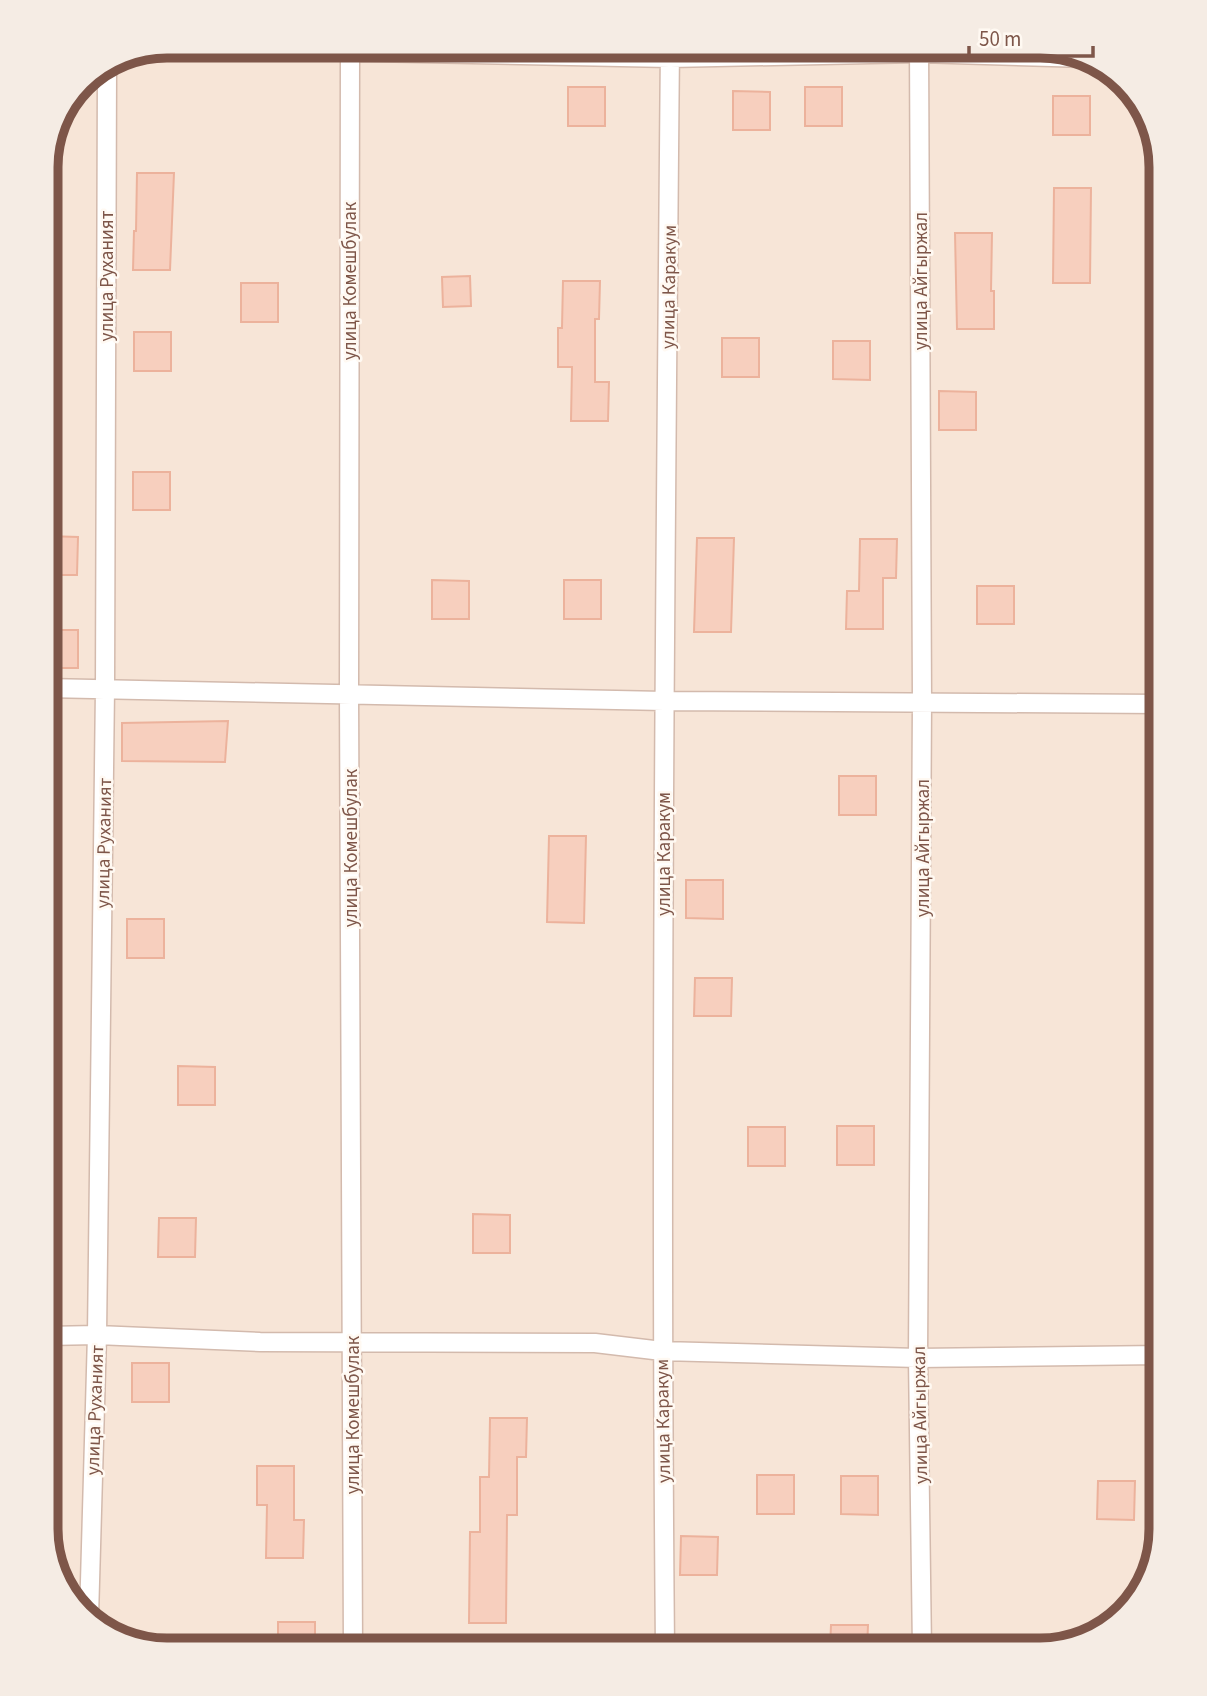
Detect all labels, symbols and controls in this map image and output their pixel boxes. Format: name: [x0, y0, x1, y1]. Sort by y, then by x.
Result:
scale bar: [969, 14, 1093, 58]
text: 50 m: [979, 24, 1021, 54]
street label: улица Комешбулак: [337, 201, 364, 360]
street label: улица Руханият: [94, 210, 121, 341]
street label: улица Айгыржал: [908, 212, 935, 350]
street label: улица Каракум: [655, 225, 684, 349]
street label: улица Комешбулак: [338, 768, 365, 927]
street label: улица Руханият: [90, 777, 119, 909]
street label: улица Айгыржал: [910, 779, 937, 917]
street label: улица Каракум: [651, 792, 678, 916]
street label: улица Комешбулак: [340, 1335, 367, 1494]
street label: улица Руханият: [80, 1344, 111, 1476]
street label: улица Айгыржал: [906, 1346, 935, 1484]
street label: улица Каракум: [649, 1359, 678, 1483]

